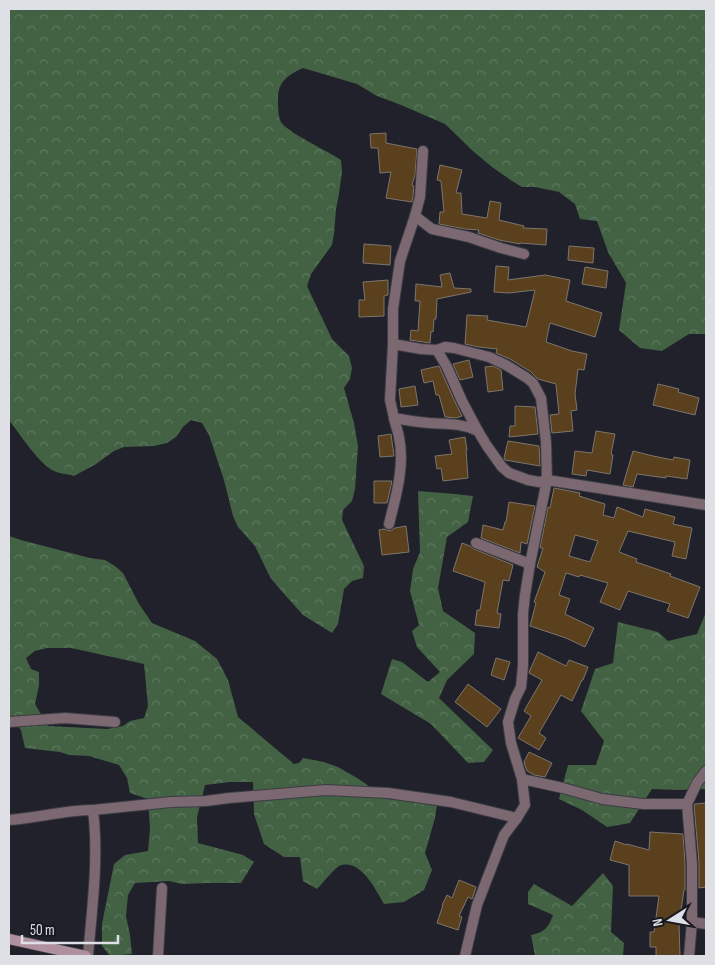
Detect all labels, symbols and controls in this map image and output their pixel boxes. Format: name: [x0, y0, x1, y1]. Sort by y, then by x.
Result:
north arrow: [645, 895, 695, 945]
scale bar: [22, 912, 119, 944]
text: N: [649, 917, 667, 928]
text: 50 m: [30, 921, 55, 940]

